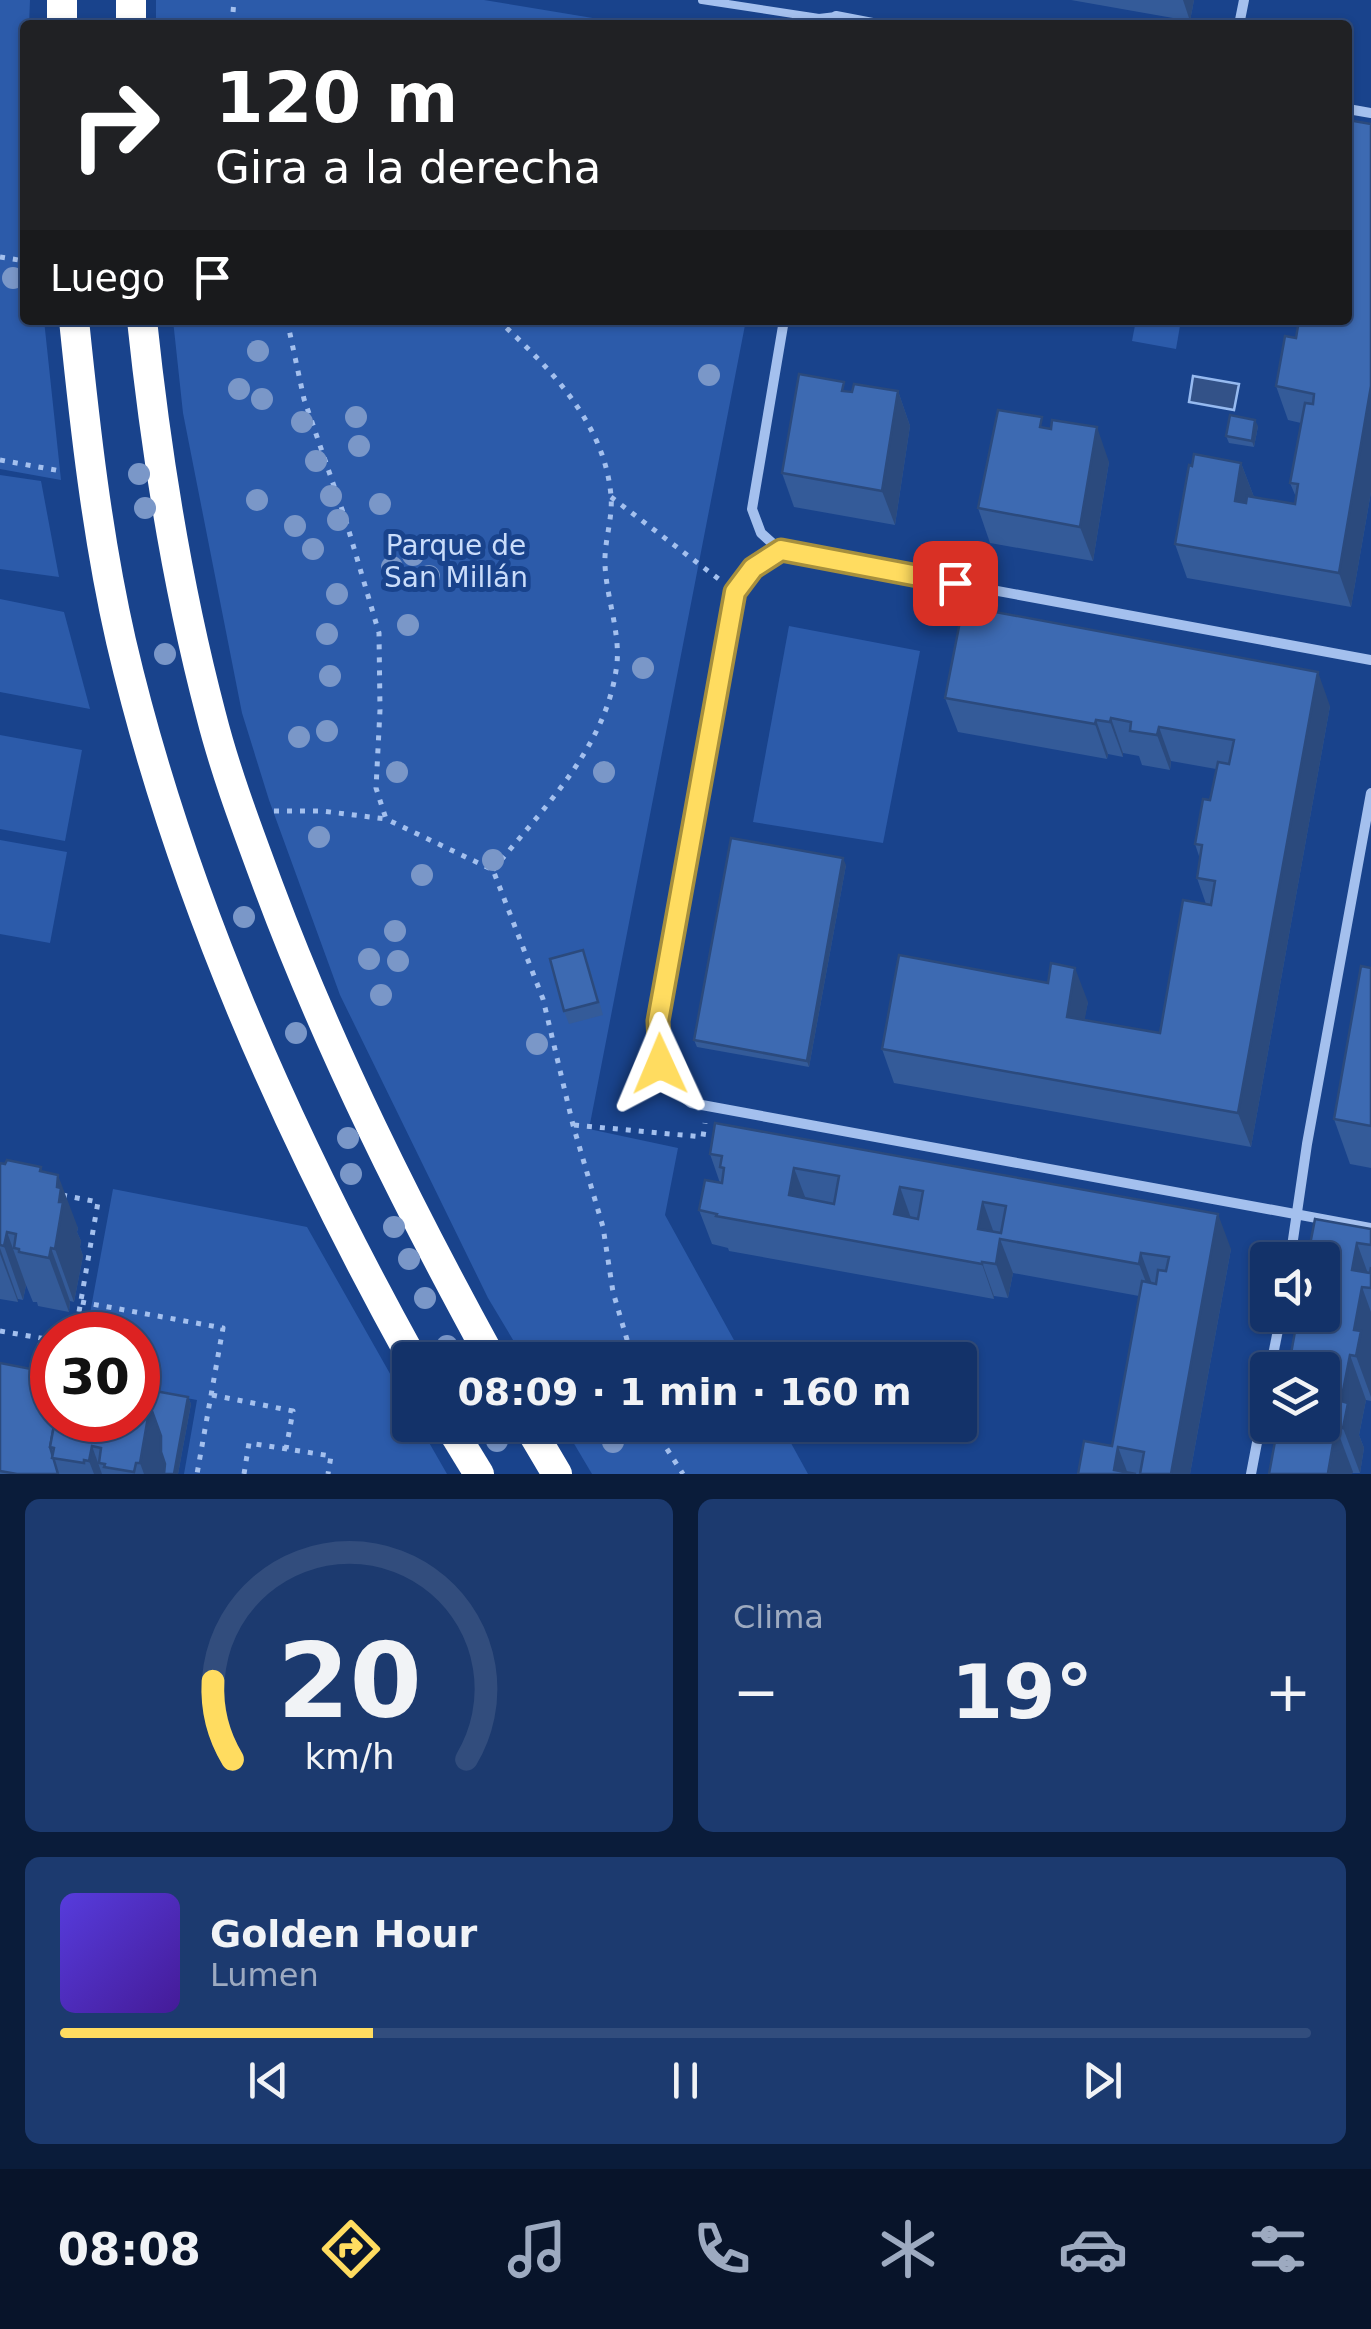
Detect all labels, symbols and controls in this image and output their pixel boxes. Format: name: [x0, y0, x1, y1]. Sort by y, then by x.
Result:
text: 120 m: [215, 57, 458, 139]
icon: right: [50, 60, 180, 190]
text: Gira a la derecha: [215, 141, 601, 194]
icon: arrive: [185, 250, 240, 305]
text: Luego: [50, 256, 165, 300]
park label: Parque de San Millán: [384, 529, 528, 594]
pin: [913, 541, 998, 626]
icon: arrive: [928, 556, 983, 611]
position arrow: [608, 1012, 712, 1116]
map controls: [1250, 1242, 1340, 1442]
button: sound: [1250, 1242, 1340, 1332]
speed limit sign: 30: [30, 1312, 160, 1442]
button: layers: [1250, 1352, 1340, 1442]
text: 08:09 · 1 min · 160 m: [457, 1370, 912, 1414]
text: Clima: [733, 1598, 824, 1636]
text: 20: [277, 1620, 421, 1742]
text: 19°: [951, 1648, 1093, 1736]
text: −: [733, 1660, 779, 1724]
text: +: [1265, 1660, 1311, 1724]
text: km/h: [304, 1736, 394, 1777]
text: Golden Hour: [210, 1912, 477, 1956]
text: Lumen: [210, 1956, 319, 1994]
icon: previous: [241, 2053, 296, 2108]
icon: pause: [658, 2053, 713, 2108]
icon: next: [1075, 2053, 1130, 2108]
icon: directions: [316, 2214, 386, 2284]
icon: music: [502, 2214, 572, 2284]
icon: phone: [687, 2214, 757, 2284]
icon: climate: [873, 2214, 943, 2284]
icon: car: [1058, 2214, 1128, 2284]
icon: filters: [1243, 2214, 1313, 2284]
text: 08:08: [58, 2223, 201, 2276]

